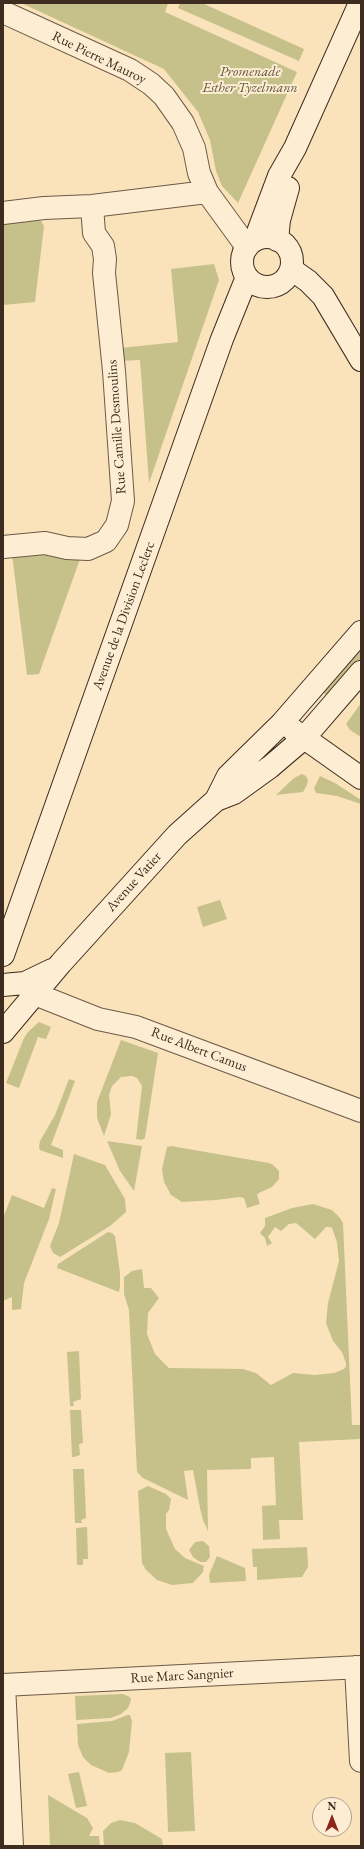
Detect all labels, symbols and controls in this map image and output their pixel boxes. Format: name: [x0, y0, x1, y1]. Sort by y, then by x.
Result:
street label: Rue Pierre Mauroy: [49, 28, 149, 88]
park label: Promenade Esther Tyzelmann: [202, 64, 298, 96]
street label: Rue Camille Desmoulins: [104, 359, 130, 495]
street label: Avenue de la Division Leclerc: [89, 539, 159, 693]
street label: Avenue Vatier: [103, 849, 165, 915]
street label: Rue Albert Camus: [149, 1024, 249, 1076]
street label: Rue Marc Sangnier: [130, 1665, 234, 1687]
north arrow: [312, 1797, 352, 1837]
text: N: [328, 1799, 336, 1813]

